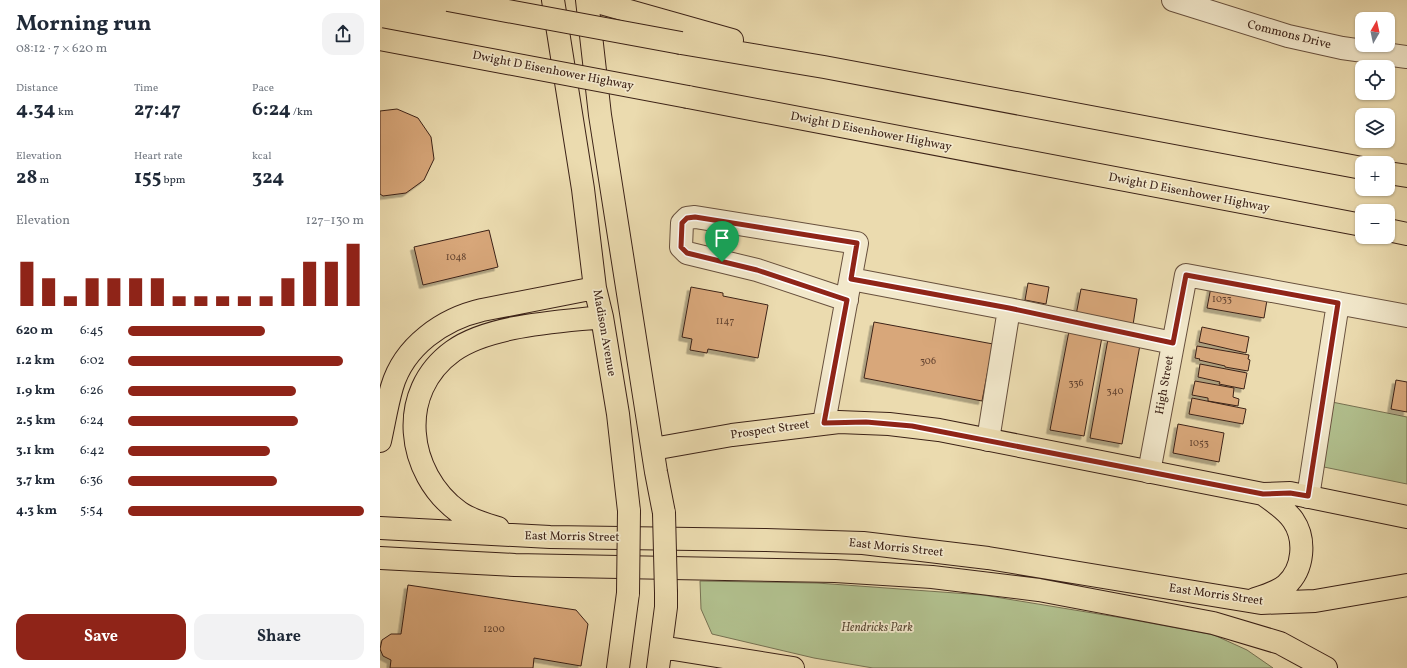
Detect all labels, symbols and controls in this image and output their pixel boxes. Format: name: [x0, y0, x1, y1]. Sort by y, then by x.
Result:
text: Morning run: [16, 9, 151, 40]
north arrow: [1355, 12, 1395, 52]
map controls: [1355, 12, 1395, 244]
button: share: [322, 13, 364, 55]
street label: Commons Drive: [1245, 17, 1333, 53]
text: 08:12 · 7 × 620 m: [16, 40, 107, 58]
street label: Dwight D Eisenhower Highway: [471, 47, 636, 95]
button: locate: [1355, 60, 1395, 100]
text: Distance: [16, 81, 58, 96]
text: Time: [134, 81, 158, 96]
text: Pace: [252, 81, 274, 96]
text: 4.34: [16, 96, 56, 124]
text: 27:47: [134, 96, 181, 124]
text: 6:24: [252, 96, 291, 124]
text: km: [56, 105, 74, 120]
text: /km: [291, 105, 313, 120]
street label: Dwight D Eisenhower Highway: [789, 108, 954, 156]
button: layers: [1355, 108, 1395, 148]
text: Elevation: [16, 149, 62, 164]
text: Heart rate: [134, 149, 183, 164]
text: kcal: [252, 149, 272, 164]
button: +: [1355, 156, 1395, 196]
text: 28: [16, 164, 37, 192]
text: 155: [134, 164, 161, 192]
text: 324: [252, 164, 284, 192]
street label: Dwight D Eisenhower Highway: [1107, 169, 1272, 217]
text: m: [37, 173, 49, 188]
text: bpm: [161, 173, 186, 188]
button: −: [1355, 204, 1395, 244]
text: Elevation: [16, 212, 70, 230]
text: 127–130 m: [306, 212, 364, 230]
pin: [705, 221, 739, 262]
icon: arrive: [711, 227, 733, 249]
house number: 1048: [446, 250, 466, 264]
street label: Madison Avenue: [588, 288, 620, 378]
house number: 1033: [1212, 292, 1232, 306]
house number: 1147: [716, 314, 734, 328]
text: 620 m: [16, 322, 53, 340]
text: 6:45: [80, 322, 103, 340]
text: 1.2 km: [16, 352, 55, 370]
text: 6:02: [80, 352, 104, 370]
house number: 306: [920, 354, 936, 368]
street label: High Street: [1152, 354, 1178, 416]
house number: 336: [1068, 376, 1084, 390]
text: 1.9 km: [16, 382, 55, 400]
text: 6:26: [80, 382, 103, 400]
house number: 340: [1107, 384, 1123, 398]
text: 2.5 km: [16, 412, 56, 430]
text: 6:24: [80, 412, 104, 430]
street label: Prospect Street: [730, 417, 810, 443]
house number: 1053: [1189, 436, 1209, 450]
text: 3.1 km: [16, 442, 55, 460]
text: 6:42: [80, 442, 104, 460]
text: 3.7 km: [16, 472, 55, 490]
text: 6:36: [80, 472, 103, 490]
text: 4.3 km: [16, 502, 57, 520]
text: 5:54: [80, 502, 103, 520]
street label: East Morris Street: [524, 528, 620, 546]
street label: East Morris Street: [848, 535, 944, 561]
street label: East Morris Street: [1168, 580, 1264, 610]
button: Save: [16, 614, 186, 660]
button: Share: [194, 614, 364, 660]
park label: Hendricks Park: [841, 620, 913, 636]
house number: 1200: [483, 622, 505, 636]

